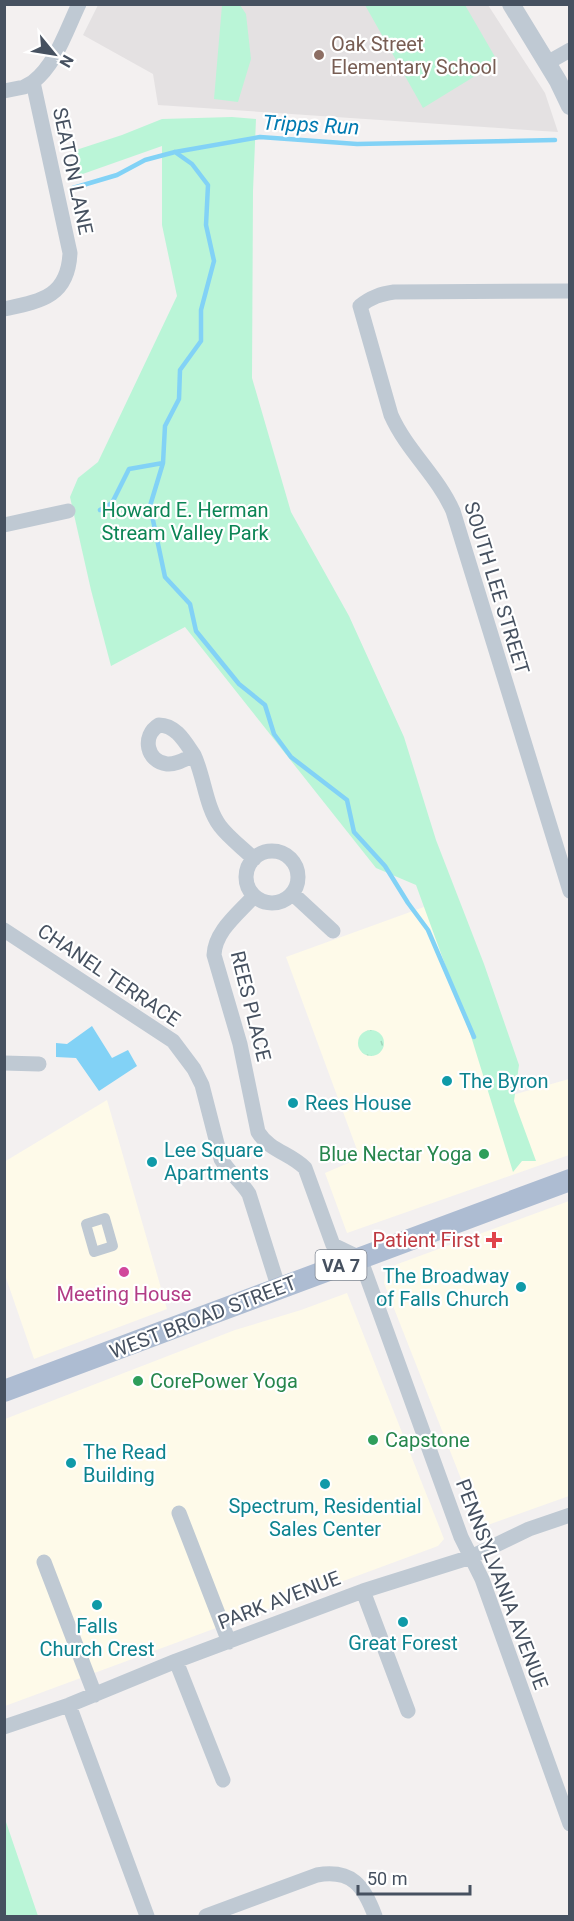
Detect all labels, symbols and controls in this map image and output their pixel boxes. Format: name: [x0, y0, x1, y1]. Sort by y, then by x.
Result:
north arrow: [24, 24, 84, 84]
place label: Oak Street Elementary School: [331, 32, 497, 79]
marker: Oak Street Elementary School: [312, 48, 326, 62]
text: N: [56, 52, 78, 71]
street label: SEATON LANE: [48, 105, 98, 237]
water label: Tripps Run: [262, 110, 360, 140]
park label: Howard E. Herman Stream Valley Park: [101, 498, 269, 545]
street label: SOUTH LEE STREET: [459, 499, 535, 677]
street label: CHANEL TERRACE: [33, 918, 185, 1032]
street label: REES PLACE: [226, 948, 276, 1064]
place label: The Byron: [459, 1069, 548, 1093]
marker: The Byron: [440, 1074, 454, 1088]
place label: Rees House: [305, 1091, 411, 1115]
marker: Rees House: [286, 1096, 300, 1110]
place label: Lee Square Apartments: [164, 1138, 269, 1185]
place label: Blue Nectar Yoga: [319, 1142, 472, 1166]
marker: Blue Nectar Yoga: [477, 1147, 491, 1161]
marker: Lee Square Apartments: [145, 1155, 159, 1169]
place label: Patient First: [372, 1228, 480, 1252]
marker: Patient First: [485, 1231, 503, 1249]
road number: VA 7: [316, 1250, 366, 1280]
place label: The Broadway of Falls Church: [376, 1264, 510, 1311]
marker: Meeting House: [117, 1265, 131, 1279]
street label: WEST BROAD STREET: [106, 1270, 300, 1364]
marker: The Broadway of Falls Church: [514, 1280, 528, 1294]
place label: Meeting House: [57, 1282, 191, 1306]
place label: CorePower Yoga: [150, 1369, 298, 1393]
marker: CorePower Yoga: [131, 1374, 145, 1388]
place label: Capstone: [385, 1428, 470, 1452]
marker: Capstone: [366, 1433, 380, 1447]
place label: The Read Building: [83, 1440, 167, 1487]
marker: The Read Building: [64, 1456, 78, 1470]
street label: PENNSYLVANIA AVENUE: [451, 1475, 553, 1693]
marker: Spectrum, Residential Sales Center: [318, 1477, 332, 1491]
place label: Spectrum, Residential Sales Center: [228, 1494, 422, 1541]
street label: PARK AVENUE: [214, 1566, 344, 1634]
marker: Falls Church Crest: [90, 1598, 104, 1612]
place label: Falls Church Crest: [39, 1614, 155, 1661]
marker: Great Forest: [396, 1615, 410, 1629]
place label: Great Forest: [348, 1631, 458, 1655]
scale bar: [358, 1858, 470, 1896]
text: 50 m: [367, 1868, 407, 1889]

